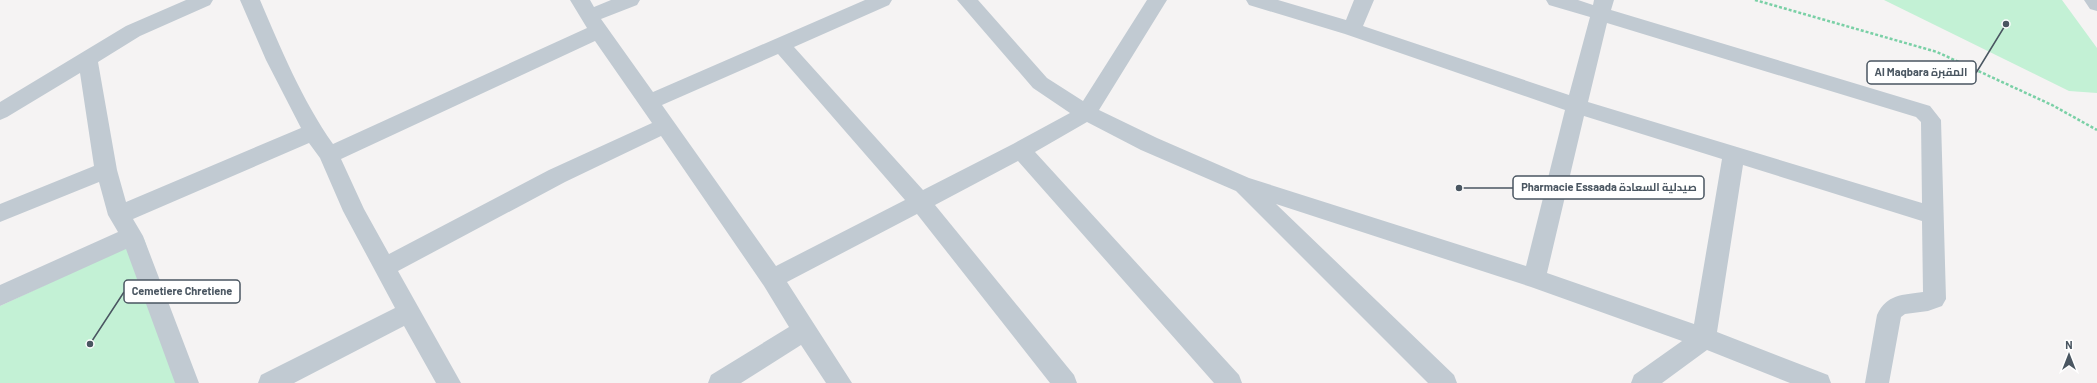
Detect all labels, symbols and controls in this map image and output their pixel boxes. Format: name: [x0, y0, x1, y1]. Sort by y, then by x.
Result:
callout: Al Maqbara المقبرة: [1867, 61, 1976, 84]
text: Al Maqbara المقبرة: [1875, 65, 1967, 79]
callout: Pharmacie Essaada صيدلية السعادة: [1513, 176, 1704, 199]
text: Pharmacie Essaada صيدلية السعادة: [1521, 180, 1697, 194]
callout: Cemetiere Chretiene: [124, 280, 240, 303]
text: Cemetiere Chretiene: [132, 284, 232, 297]
north arrow: [2049, 335, 2089, 375]
text: N: [2065, 338, 2073, 351]

